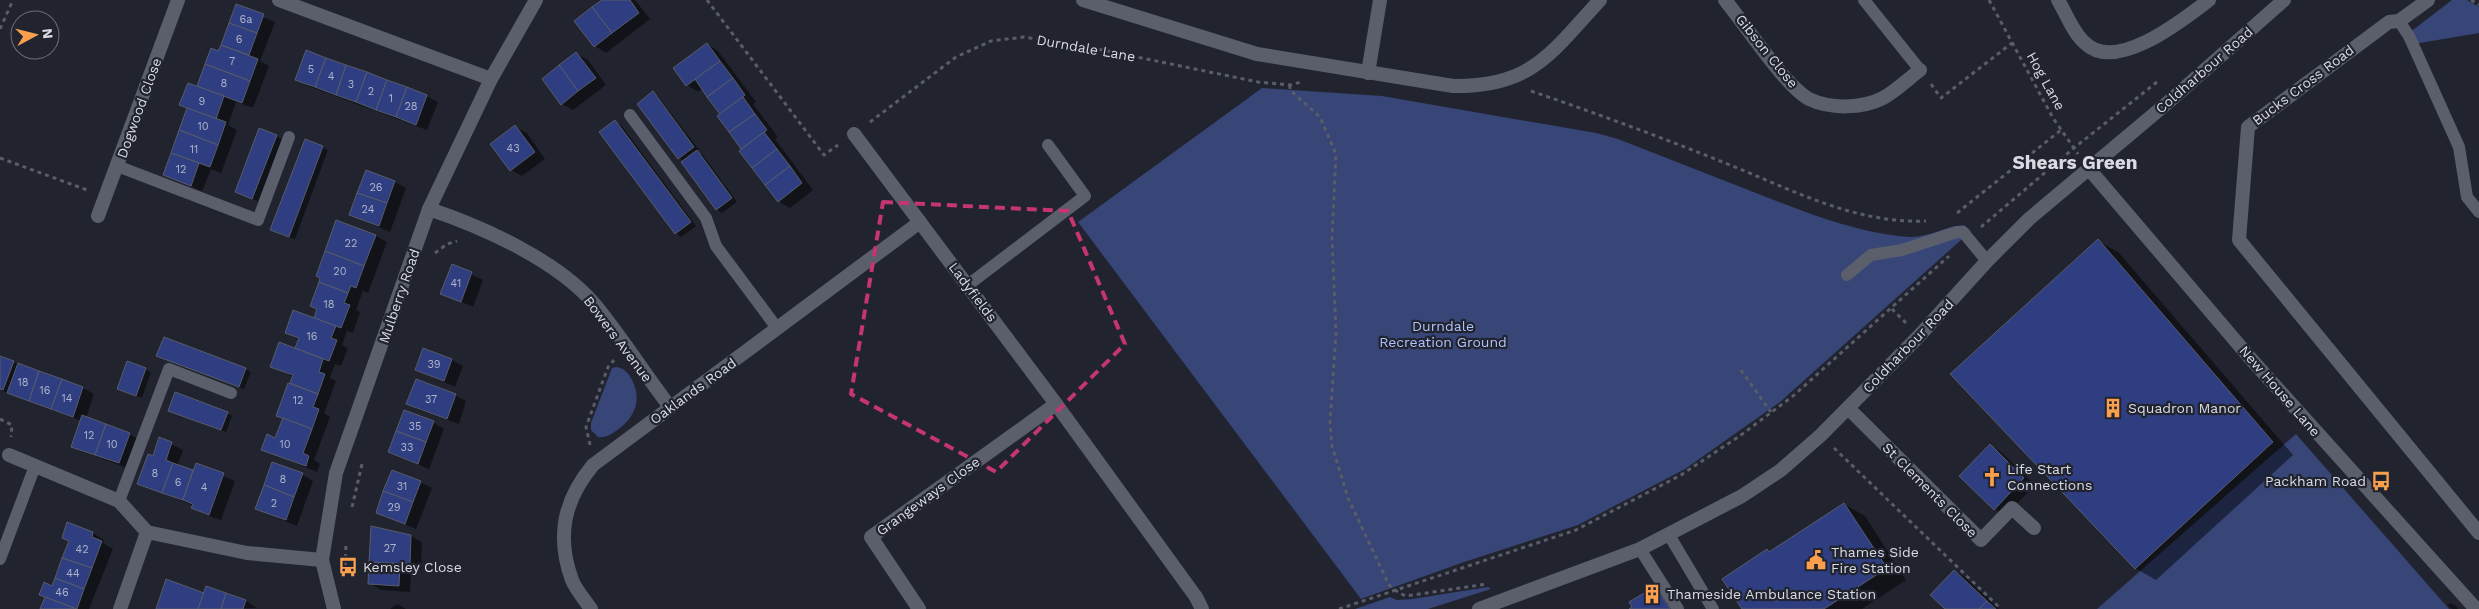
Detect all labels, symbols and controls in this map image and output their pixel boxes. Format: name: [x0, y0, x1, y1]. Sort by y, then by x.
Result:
north arrow: [10, 10, 60, 60]
street label: Gibson Close: [1733, 11, 1801, 91]
house number: 6a: [240, 13, 252, 26]
street label: Coldharbour Road: [2152, 23, 2256, 117]
text: N: [39, 27, 56, 40]
street label: Durndale Lane: [1035, 31, 1137, 65]
house number: 6: [236, 33, 243, 46]
street label: Bucks Cross Road: [2249, 42, 2357, 128]
street label: Hog Lane: [2024, 49, 2068, 113]
house number: 7: [229, 55, 235, 68]
street label: Dogwood Close: [113, 56, 165, 160]
house number: 5: [308, 63, 314, 76]
house number: 4: [328, 70, 335, 83]
house number: 8: [221, 77, 228, 90]
house number: 3: [348, 78, 354, 91]
house number: 2: [368, 85, 374, 98]
house number: 1: [389, 92, 393, 105]
house number: 9: [199, 95, 206, 108]
house number: 28: [404, 100, 418, 113]
house number: 10: [197, 120, 209, 133]
house number: 43: [506, 142, 520, 155]
house number: 11: [190, 143, 198, 156]
district label: Shears Green: [2012, 151, 2138, 174]
house number: 12: [176, 163, 186, 176]
house number: 26: [369, 181, 383, 194]
house number: 24: [362, 203, 375, 216]
house number: 22: [345, 237, 357, 250]
street label: Mulberry Road: [375, 247, 423, 345]
street label: Ladyfields: [946, 259, 1000, 325]
house number: 20: [333, 265, 347, 278]
house number: 41: [451, 277, 461, 290]
street label: Bowers Avenue: [580, 293, 656, 385]
street label: Coldharbour Road: [1859, 296, 1957, 396]
house number: 18: [323, 298, 335, 311]
park label: Durndale Recreation Ground: [1379, 318, 1507, 350]
house number: 16: [307, 330, 318, 343]
street label: New House Lane: [2236, 342, 2324, 440]
street label: Oaklands Road: [647, 354, 739, 428]
house number: 39: [427, 358, 441, 371]
house number: 18: [17, 376, 29, 389]
house number: 16: [40, 384, 51, 397]
house number: 14: [61, 392, 73, 405]
house number: 37: [425, 393, 437, 406]
house number: 12: [293, 394, 303, 407]
building icon: Squadron Manor: [2102, 397, 2124, 419]
place label: Squadron Manor: [2128, 400, 2241, 416]
house number: 35: [409, 420, 421, 433]
house number: 12: [84, 429, 94, 442]
house number: 10: [106, 438, 118, 451]
house number: 10: [279, 438, 291, 451]
street label: St Clements Close: [1879, 439, 1981, 541]
house number: 33: [401, 441, 413, 454]
street label: Grangeways Close: [873, 453, 983, 539]
place label: Life Start Connections: [2007, 461, 2092, 493]
church icon: Life Start Connections: [1981, 466, 2003, 488]
house number: 8: [152, 467, 159, 480]
bus stop icon: Packham Road: [2370, 470, 2392, 492]
house number: 8: [280, 473, 287, 486]
place label: Packham Road: [2265, 473, 2366, 489]
house number: 6: [175, 476, 182, 489]
house number: 31: [397, 480, 407, 493]
house number: 4: [201, 481, 208, 494]
house number: 2: [271, 497, 277, 510]
house number: 29: [387, 501, 401, 514]
house number: 27: [384, 542, 396, 555]
house number: 42: [75, 543, 89, 556]
place label: Thames Side Fire Station: [1831, 544, 1919, 576]
public building icon: Thames Side Fire Station: [1805, 549, 1827, 571]
bus stop icon: Kemsley Close: [337, 556, 359, 578]
place label: Kemsley Close: [363, 559, 462, 575]
house number: 44: [66, 567, 80, 580]
building icon: Thameside Ambulance Station: [1641, 583, 1663, 605]
house number: 46: [55, 586, 69, 599]
place label: Thameside Ambulance Station: [1667, 586, 1876, 602]

